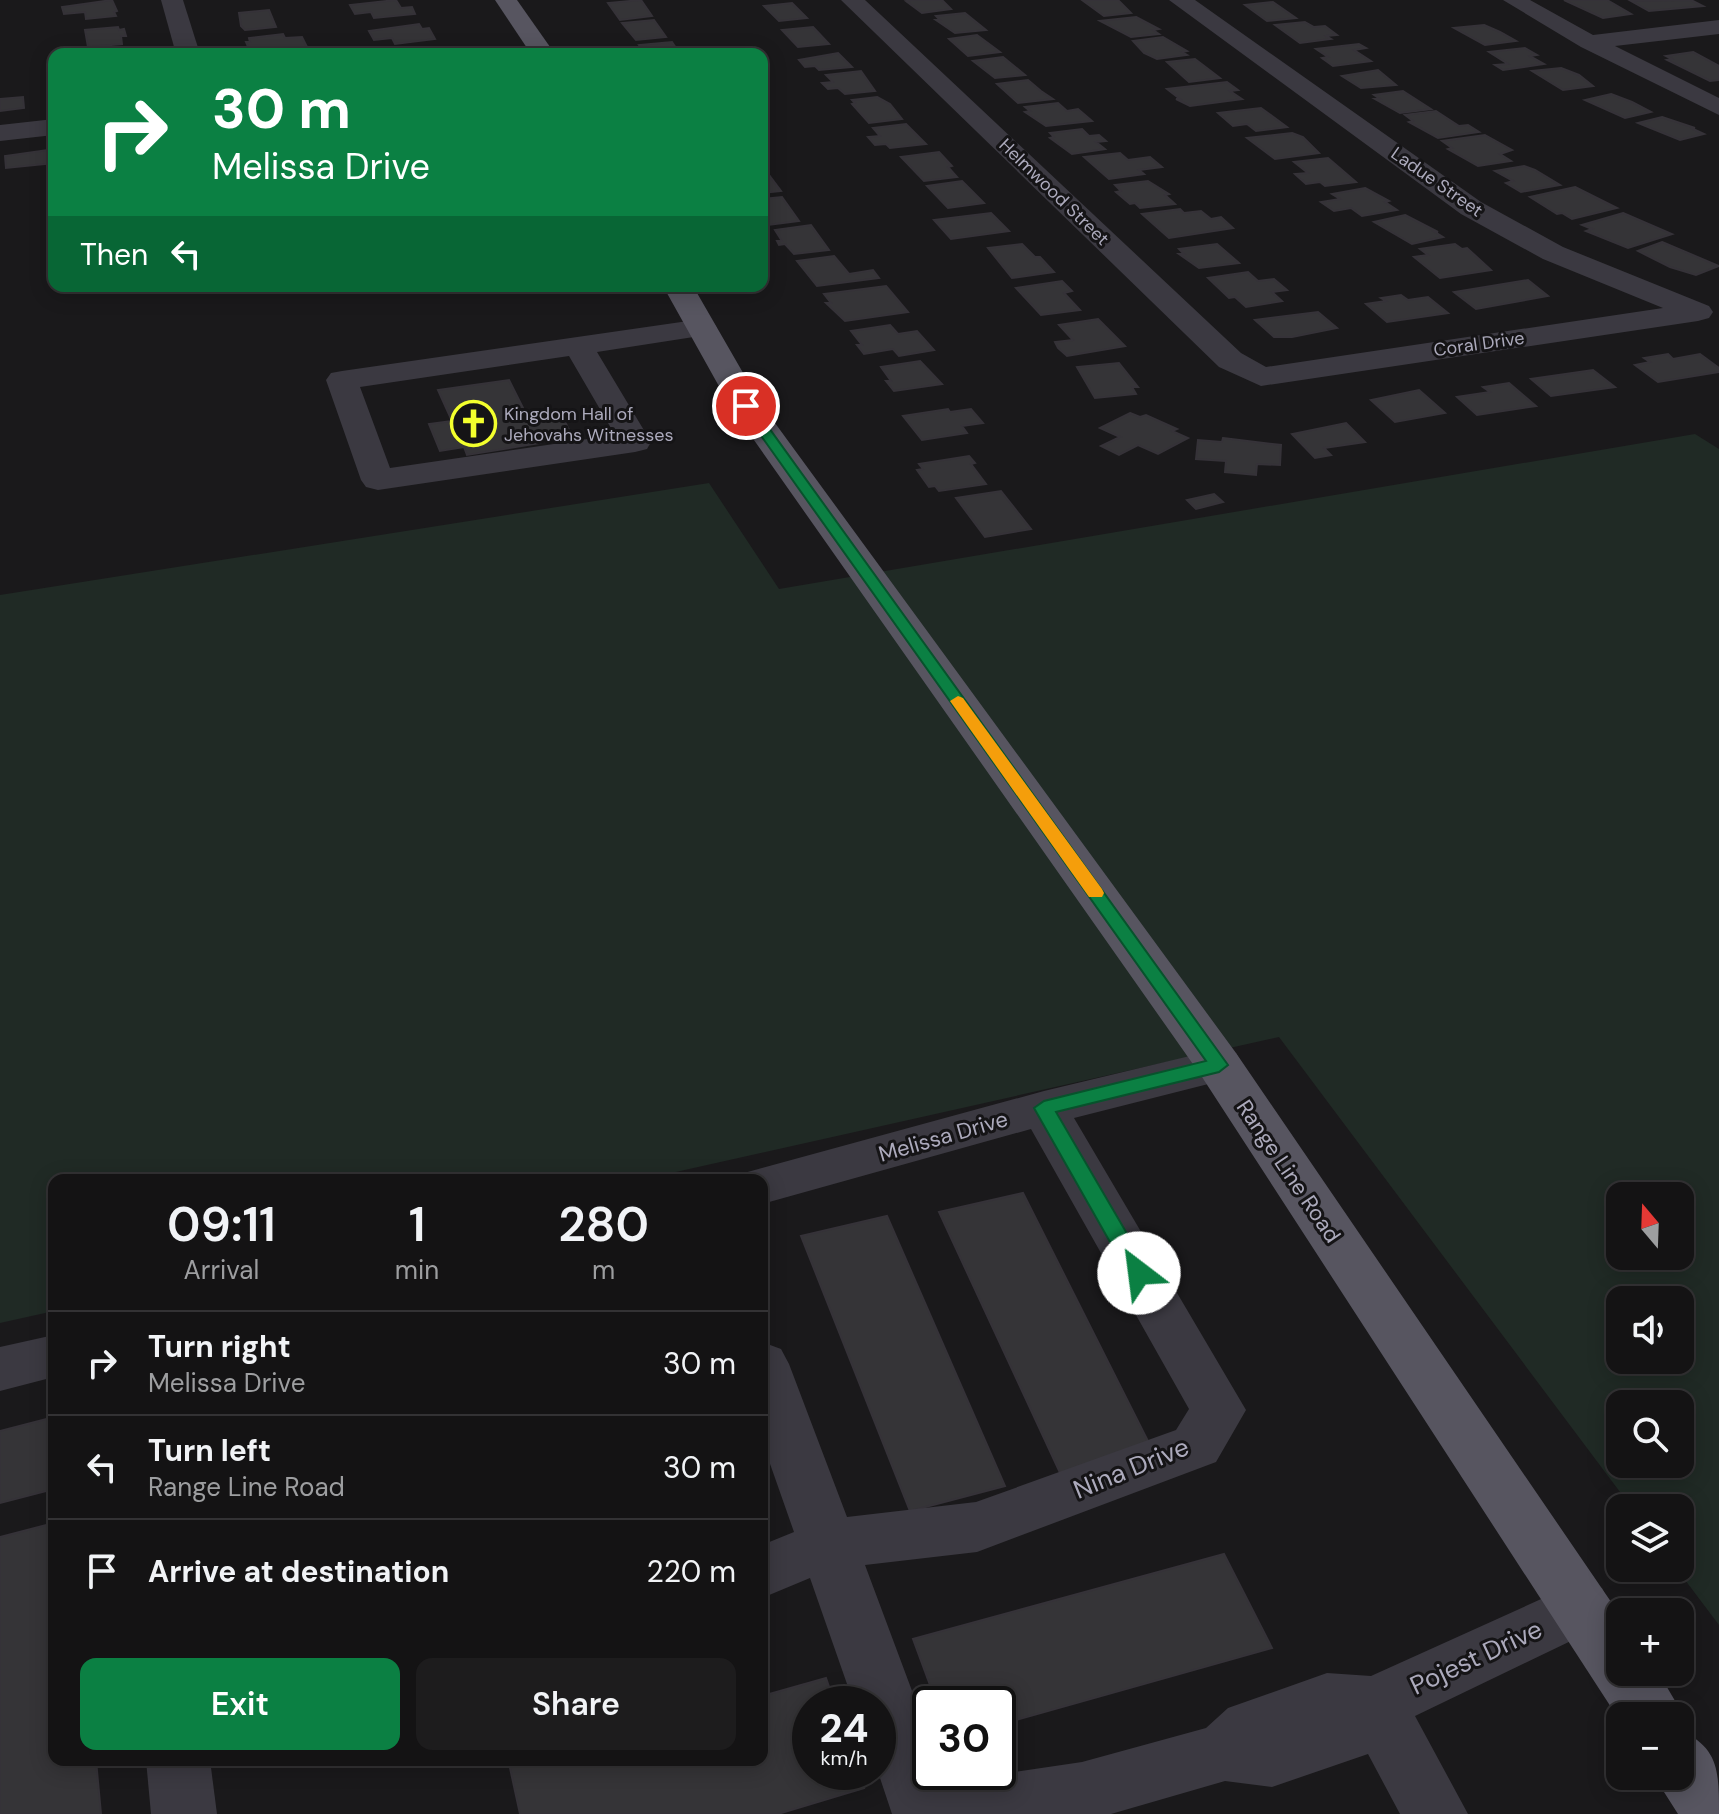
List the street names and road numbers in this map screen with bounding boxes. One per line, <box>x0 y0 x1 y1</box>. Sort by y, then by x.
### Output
street label: Helmwood Street <box>994 133 1114 251</box>
street label: Ladue Street <box>1386 142 1488 222</box>
street label: Coral Drive <box>1432 326 1526 362</box>
street label: Range Line Road <box>1230 1094 1347 1248</box>
street label: Melissa Drive <box>875 1104 1011 1169</box>
street label: Nina Drive <box>1068 1429 1194 1507</box>
street label: Pojest Drive <box>1404 1612 1548 1702</box>

